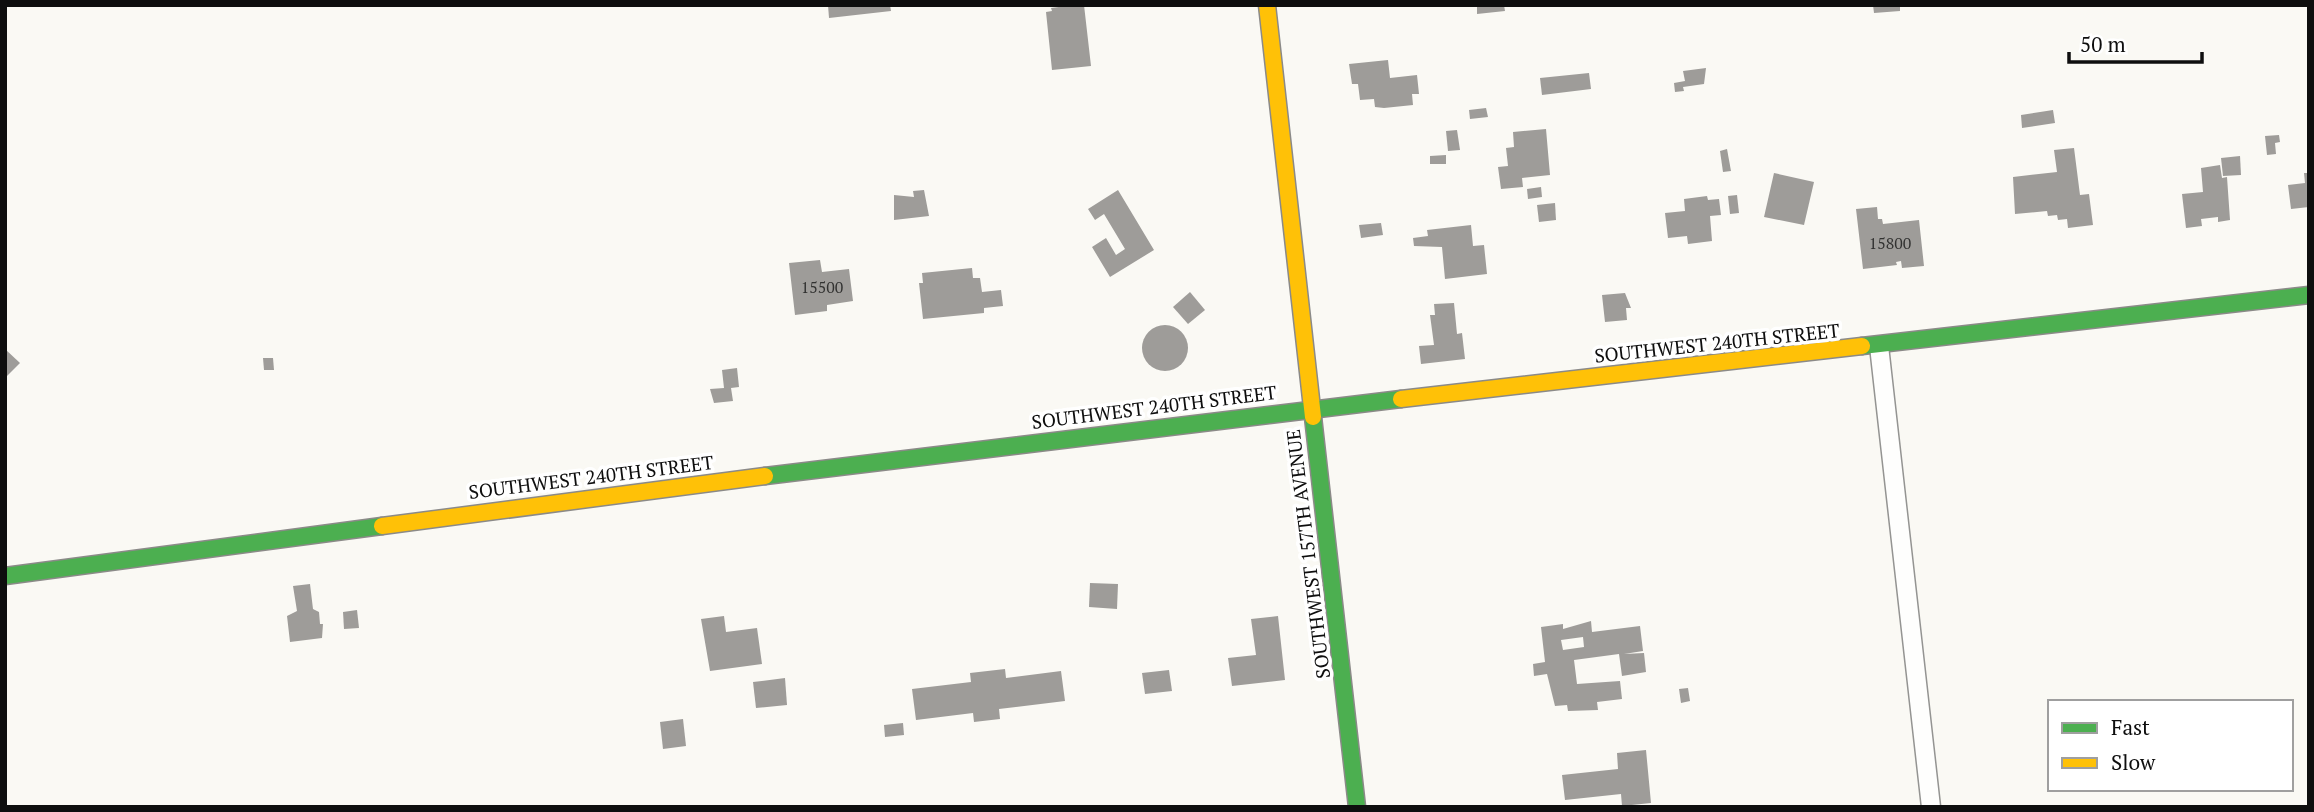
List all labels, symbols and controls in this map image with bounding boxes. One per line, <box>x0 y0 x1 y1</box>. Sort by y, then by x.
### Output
scale bar <box>2069 21 2202 65</box>
text: 50 m <box>2080 30 2126 58</box>
house number: 15800 <box>1869 232 1911 254</box>
house number: 15500 <box>801 276 843 298</box>
street label: SOUTHWEST 240TH STREET <box>1593 317 1841 368</box>
street label: SOUTHWEST 240TH STREET <box>1030 379 1278 434</box>
street label: SOUTHWEST 157TH AVENUE <box>1280 428 1335 680</box>
street label: SOUTHWEST 240TH STREET <box>467 449 715 504</box>
legend <box>2048 700 2293 791</box>
text: Fast <box>2111 713 2150 741</box>
text: Slow <box>2111 748 2156 776</box>

